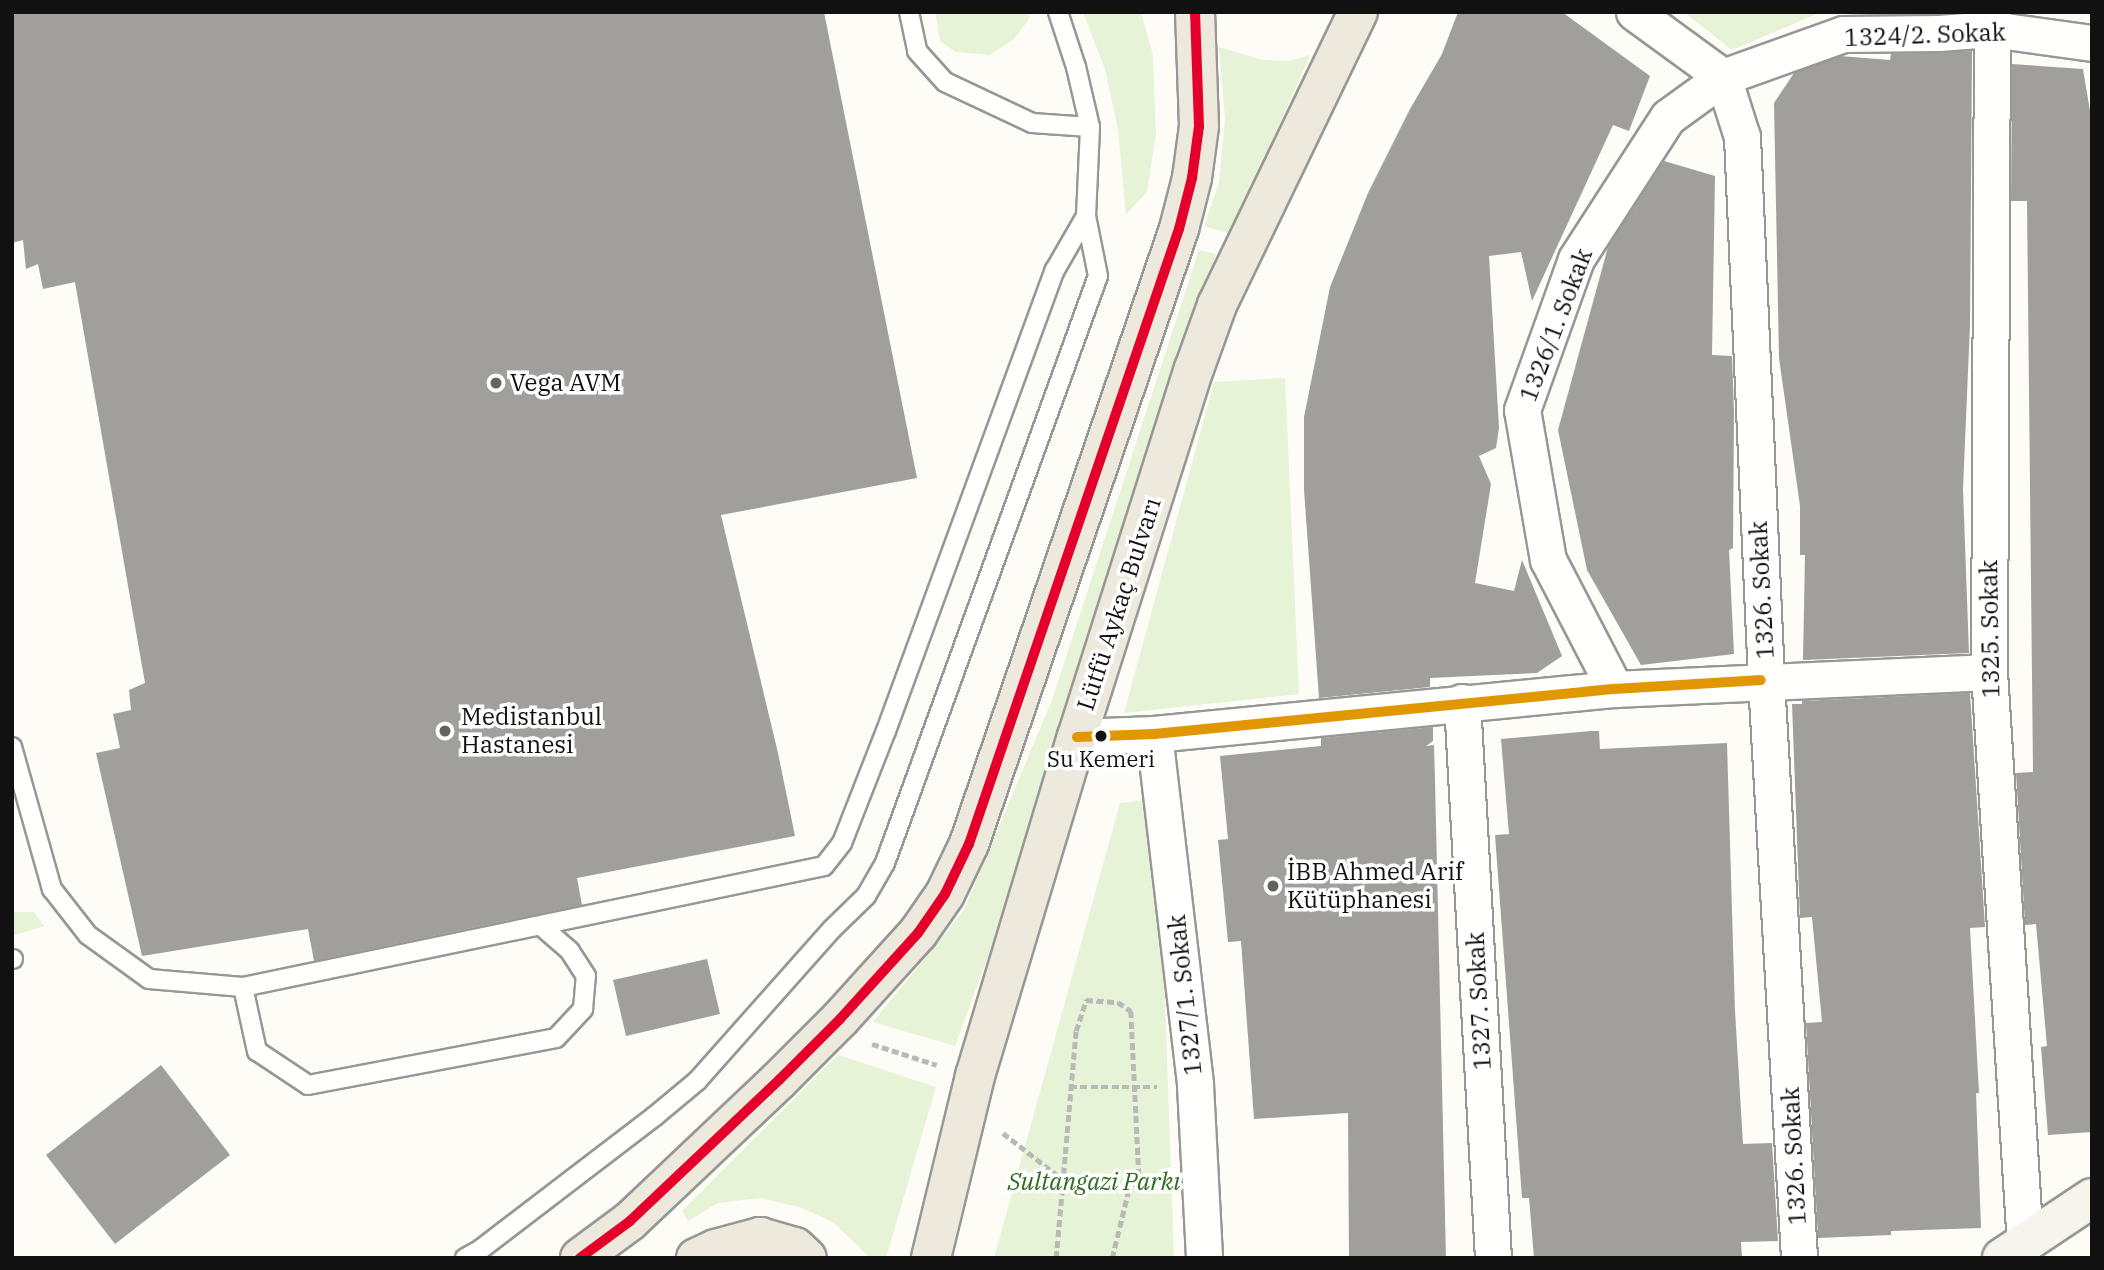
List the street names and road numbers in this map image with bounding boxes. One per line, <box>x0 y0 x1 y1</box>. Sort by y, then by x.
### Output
street label: 1324/2. Sokak <box>1844 18 2006 52</box>
street label: 1326/1. Sokak <box>1514 244 1598 406</box>
street label: Lütfü Aykaç Bulvarı <box>1071 494 1167 714</box>
street label: 1326. Sokak <box>1744 520 1780 660</box>
street label: 1325. Sokak <box>1974 560 2006 698</box>
street label: 1327/1. Sokak <box>1162 913 1208 1077</box>
street label: 1327. Sokak <box>1461 931 1497 1071</box>
street label: 1326. Sokak <box>1776 1086 1812 1226</box>

